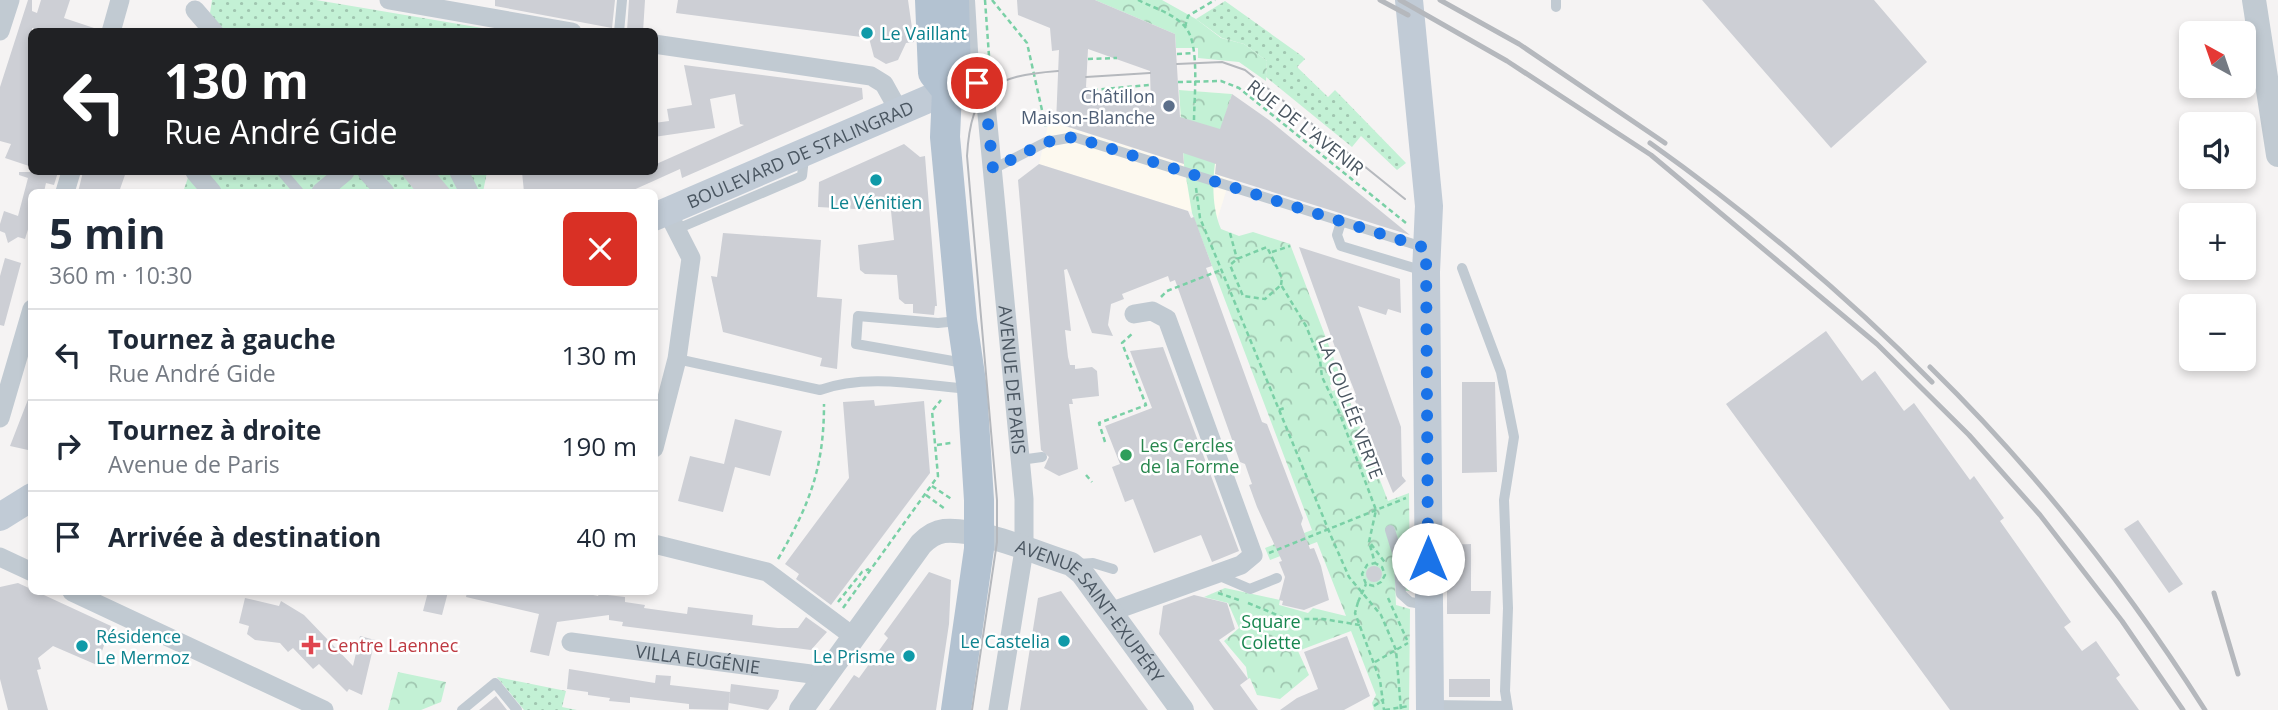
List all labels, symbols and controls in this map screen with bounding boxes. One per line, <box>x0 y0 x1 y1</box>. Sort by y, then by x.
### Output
place label: Le Vaillant <box>881 21 967 45</box>
north arrow <box>2179 21 2256 98</box>
map controls <box>2179 21 2256 371</box>
marker: Le Vaillant <box>859 25 875 41</box>
text: 130 m <box>164 47 309 113</box>
pin <box>947 53 1007 113</box>
icon: left <box>49 56 140 147</box>
icon: arrive <box>958 64 996 102</box>
street label: RUE DE L'AVENIR <box>1243 74 1369 180</box>
place label: Châtillon Maison-Blanche <box>1021 84 1155 129</box>
street label: BOULEVARD DE STALINGRAD <box>683 95 917 214</box>
marker: Châtillon Maison-Blanche <box>1161 98 1177 114</box>
text: Rue André Gide <box>164 110 397 153</box>
button: sound <box>2179 112 2256 189</box>
marker: Le Vénitien <box>868 172 884 188</box>
place label: Le Vénitien <box>830 190 922 214</box>
button: + <box>2179 203 2256 280</box>
text: 5 min <box>49 204 166 261</box>
button: close <box>563 212 637 286</box>
text: 360 m · 10:30 <box>49 259 192 291</box>
button: − <box>2179 294 2256 371</box>
street label: AVENUE DE PARIS <box>993 304 1032 456</box>
text: Tournez à gauche <box>108 321 336 357</box>
street label: LA COULÉE VERTE <box>1313 334 1389 482</box>
icon: left <box>49 336 87 374</box>
text: 130 m <box>562 337 637 373</box>
text: Rue André Gide <box>108 357 276 389</box>
text: Tournez à droite <box>108 412 321 448</box>
icon: right <box>49 427 87 465</box>
text: 190 m <box>562 428 637 464</box>
place label: Les Cercles de la Forme <box>1140 433 1239 478</box>
marker: Les Cercles de la Forme <box>1118 447 1134 463</box>
text: Avenue de Paris <box>108 448 280 480</box>
icon: arrive <box>49 518 87 556</box>
text: Arrivée à destination <box>108 519 381 555</box>
text: 40 m <box>576 519 637 555</box>
position arrow <box>1391 522 1465 596</box>
street label: AVENUE SAINT-EXUPÉRY <box>1013 534 1170 688</box>
park label: Square Colette <box>1241 609 1301 654</box>
place label: Résidence Le Mermoz <box>96 624 190 669</box>
place label: Le Castelia <box>960 629 1050 653</box>
place label: Centre Laennec <box>327 633 459 657</box>
marker: Le Castelia <box>1056 633 1072 649</box>
marker: Centre Laennec <box>301 635 321 655</box>
marker: Résidence Le Mermoz <box>74 638 90 654</box>
street label: VILLA EUGÉNIE <box>634 639 762 679</box>
place label: Le Prisme <box>813 644 895 668</box>
marker: Le Prisme <box>901 648 917 664</box>

